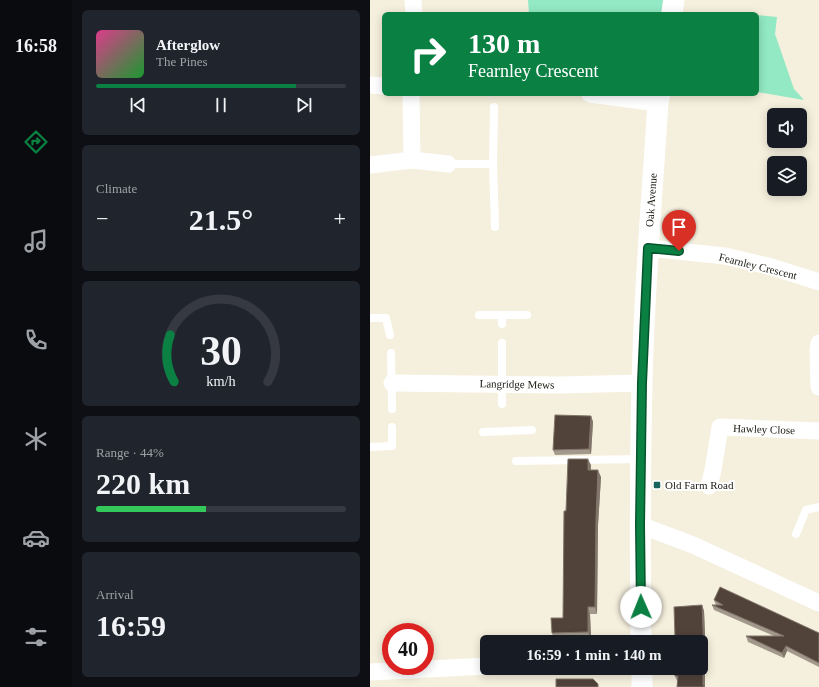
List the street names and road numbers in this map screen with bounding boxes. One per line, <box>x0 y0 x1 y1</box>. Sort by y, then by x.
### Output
street label: Oak Avenue <box>643 173 659 227</box>
street label: Fearnley Crescent <box>718 251 798 281</box>
street label: Langridge Mews <box>479 377 555 391</box>
street label: Hawley Close <box>733 422 795 436</box>

